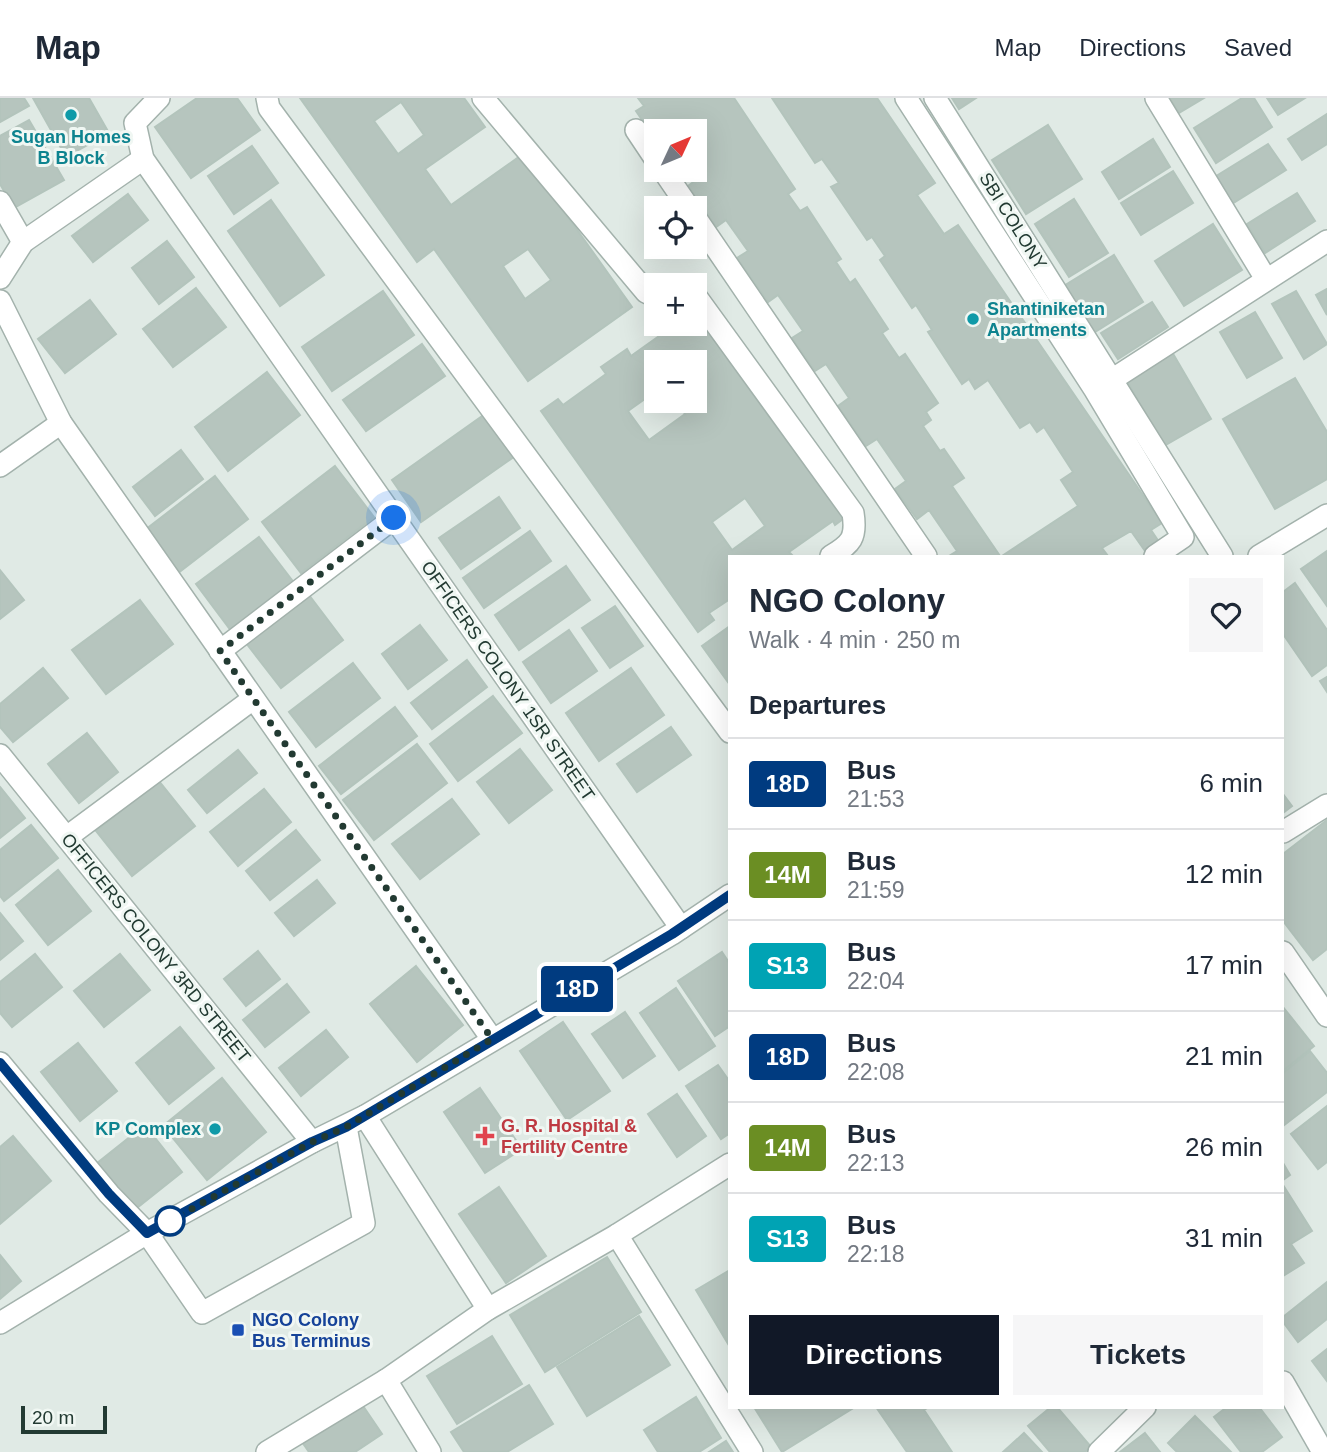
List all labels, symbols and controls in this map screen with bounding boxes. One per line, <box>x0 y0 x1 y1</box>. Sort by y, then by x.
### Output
text: Map <box>35 29 101 66</box>
text: Map <box>995 34 1041 61</box>
text: Directions <box>1079 34 1186 61</box>
text: Saved <box>1224 34 1292 61</box>
marker: Sugan Homes B Block <box>63 107 79 123</box>
north arrow <box>644 119 707 182</box>
map controls <box>644 119 707 413</box>
place label: Sugan Homes B Block <box>11 127 131 168</box>
street label: SBI COLONY <box>975 169 1051 273</box>
button: locate <box>644 196 707 259</box>
button: + <box>644 273 707 336</box>
place label: Shantiniketan Apartments <box>987 299 1105 340</box>
marker: Shantiniketan Apartments <box>965 311 981 327</box>
button: − <box>644 350 707 413</box>
your location <box>376 500 411 535</box>
street label: OFFICERS COLONY 1SR STREET <box>417 557 599 805</box>
button: heart <box>1189 578 1263 652</box>
text: NGO Colony <box>749 582 945 619</box>
text: Walk · 4 min · 250 m <box>749 627 960 653</box>
text: Departures <box>749 690 886 720</box>
text: Bus <box>847 755 896 785</box>
text: 6 min <box>1199 768 1263 798</box>
text: 18D <box>765 770 810 797</box>
text: 21:53 <box>847 786 905 812</box>
street label: OFFICERS COLONY 3RD STREET <box>57 830 255 1066</box>
text: Bus <box>847 846 896 876</box>
text: 12 min <box>1185 859 1263 889</box>
text: 14M <box>764 861 811 888</box>
text: 21:59 <box>847 877 905 903</box>
text: Bus <box>847 937 896 967</box>
text: 17 min <box>1185 950 1263 980</box>
text: S13 <box>766 952 809 979</box>
line badge: 18D <box>537 966 617 1012</box>
text: 22:04 <box>847 968 905 994</box>
text: 18D <box>555 975 599 1002</box>
text: Bus <box>847 1028 896 1058</box>
text: 21 min <box>1185 1041 1263 1071</box>
text: 18D <box>765 1043 810 1070</box>
text: 22:08 <box>847 1059 905 1085</box>
place label: G. R. Hospital & Fertility Centre <box>501 1116 637 1157</box>
place label: KP Complex <box>95 1119 201 1139</box>
text: Bus <box>847 1119 896 1149</box>
marker: KP Complex <box>207 1121 223 1137</box>
marker: G. R. Hospital & Fertility Centre <box>475 1126 495 1146</box>
text: 26 min <box>1185 1132 1263 1162</box>
text: 14M <box>764 1134 811 1161</box>
text: 22:13 <box>847 1150 905 1176</box>
unlabelled marker <box>155 1206 185 1236</box>
text: Bus <box>847 1210 896 1240</box>
text: 31 min <box>1185 1223 1263 1253</box>
text: S13 <box>766 1225 809 1252</box>
text: 22:18 <box>847 1241 905 1267</box>
place label: NGO Colony Bus Terminus <box>252 1310 371 1351</box>
button: Directions <box>749 1315 999 1395</box>
button: Tickets <box>1013 1315 1263 1395</box>
marker: NGO Colony Bus Terminus <box>230 1322 246 1338</box>
scale bar <box>21 1403 107 1435</box>
text: 20 m <box>32 1407 74 1428</box>

